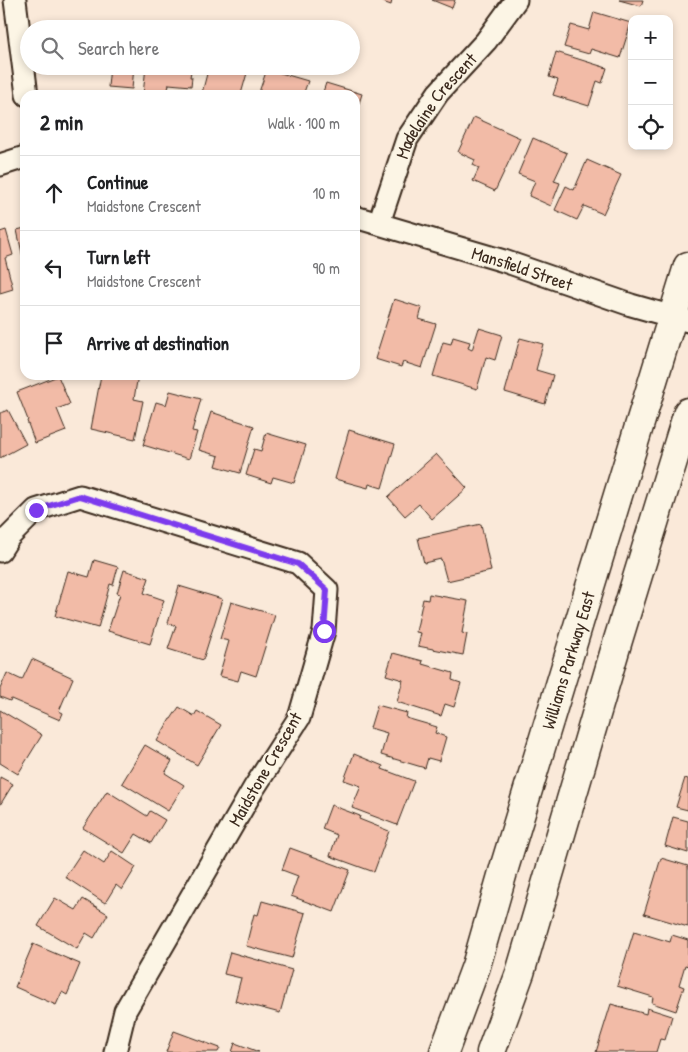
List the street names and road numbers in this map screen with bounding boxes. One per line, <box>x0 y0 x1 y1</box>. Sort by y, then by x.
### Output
street label: Madelaine Crescent <box>389 46 483 162</box>
street label: Mansfield Street <box>469 240 577 297</box>
street label: Williams Parkway East <box>535 587 601 732</box>
street label: Maidstone Crescent <box>222 707 308 831</box>

